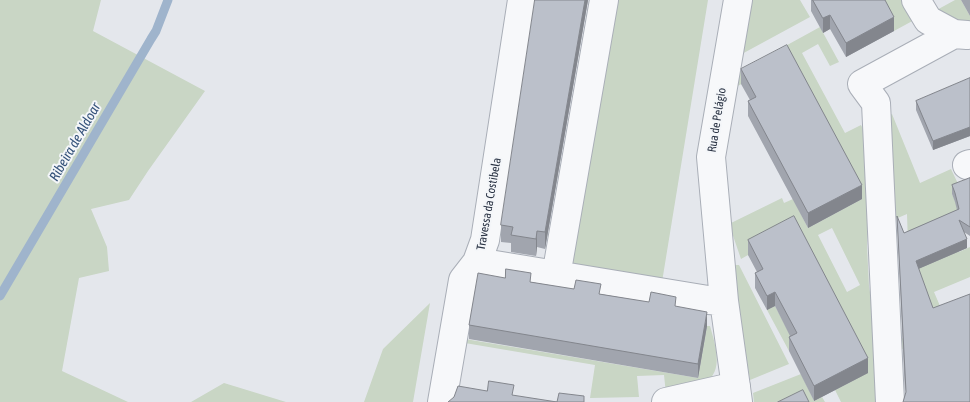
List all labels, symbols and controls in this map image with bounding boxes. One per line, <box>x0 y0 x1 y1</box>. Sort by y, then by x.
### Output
street label: Rua de Pelágio <box>705 87 729 153</box>
water label: Ribeira de Aldoar <box>46 100 104 184</box>
street label: Travessa da Costibela <box>474 157 504 251</box>

